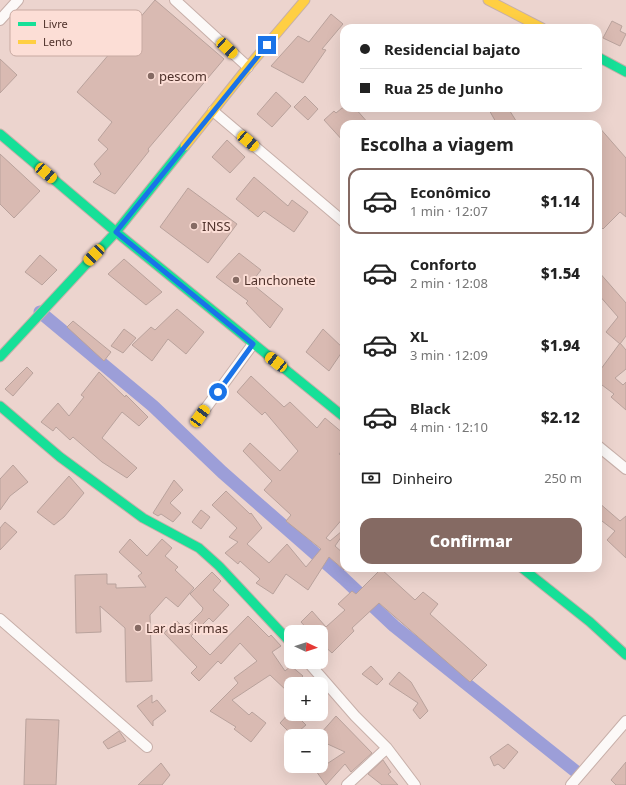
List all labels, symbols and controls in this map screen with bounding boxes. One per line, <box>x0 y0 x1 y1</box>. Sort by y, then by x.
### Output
legend <box>10 10 142 56</box>
text: Livre <box>43 16 68 31</box>
text: Lento <box>43 34 73 49</box>
car <box>214 35 240 61</box>
route end <box>258 36 276 54</box>
text: Residencial bajato <box>384 39 520 59</box>
place label: pescom <box>159 67 207 85</box>
marker: pescom <box>146 71 156 81</box>
text: Rua 25 de Junho <box>384 78 503 98</box>
car <box>235 129 261 153</box>
text: Escolha a viagem <box>360 132 514 156</box>
car <box>33 161 59 185</box>
text: Econômico <box>410 182 491 202</box>
icon: car <box>362 183 398 219</box>
text: $1.14 <box>541 191 580 211</box>
text: 1 min · 12:07 <box>410 202 488 220</box>
place label: INSS <box>202 217 231 235</box>
marker: INSS <box>189 221 199 231</box>
car <box>81 242 107 268</box>
text: Conforto <box>410 254 477 274</box>
icon: car <box>362 255 398 291</box>
text: $1.54 <box>541 263 580 283</box>
place label: Lanchonete <box>244 271 316 289</box>
text: 2 min · 12:08 <box>410 274 488 292</box>
marker: Lanchonete <box>231 275 241 285</box>
text: XL <box>410 326 428 346</box>
icon: car <box>362 327 398 363</box>
text: $1.94 <box>541 335 580 355</box>
text: 3 min · 12:09 <box>410 346 488 364</box>
car <box>263 350 289 374</box>
route start <box>209 383 227 401</box>
text: Black <box>410 398 450 418</box>
icon: car <box>362 399 398 435</box>
car <box>188 403 212 429</box>
text: $2.12 <box>541 407 580 427</box>
text: 4 min · 12:10 <box>410 418 488 436</box>
icon: cash <box>360 467 382 489</box>
text: Dinheiro <box>392 468 453 488</box>
text: 250 m <box>544 469 582 487</box>
button: Confirmar <box>360 518 582 564</box>
place label: Lar das irmas <box>146 619 228 637</box>
marker: Lar das irmas <box>133 623 143 633</box>
north arrow <box>284 625 328 669</box>
map controls <box>284 625 328 773</box>
button: + <box>284 677 328 721</box>
button: − <box>284 729 328 773</box>

